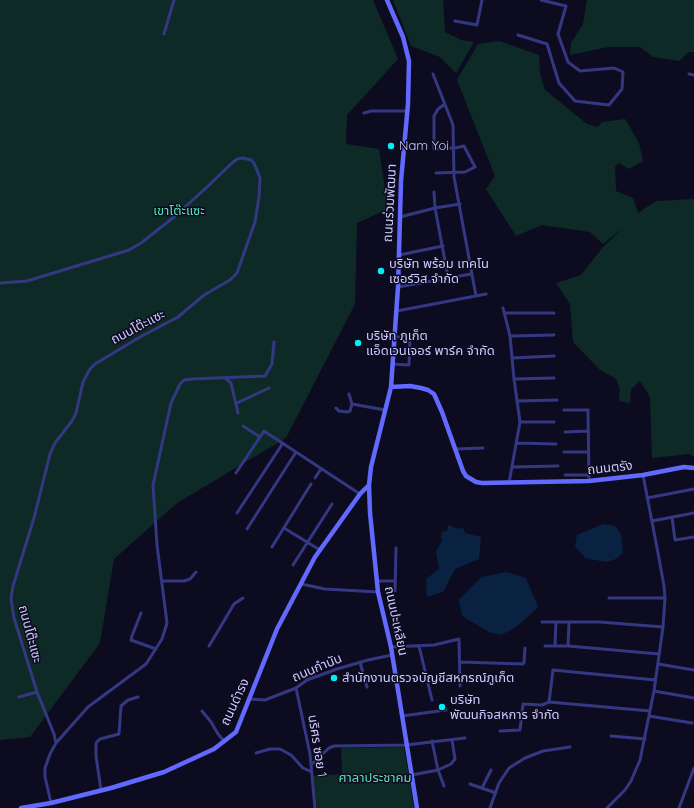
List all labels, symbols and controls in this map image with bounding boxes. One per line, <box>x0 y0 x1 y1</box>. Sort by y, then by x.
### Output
place label: Nam Yoi <box>399 138 449 154</box>
marker: Nam Yoi <box>386 141 396 151</box>
street label: ถนนร่วมพัฒนา <box>380 163 400 243</box>
park label: เขาโต๊ะแซะ <box>153 203 205 219</box>
place label: บริษัท พร้อม เทคโน เซอร์วิส จำกัด <box>389 256 489 287</box>
marker: บริษัท พร้อม เทคโน เซอร์วิส จำกัด <box>376 266 386 276</box>
street label: ถนนโต๊ะแซะ <box>108 306 168 348</box>
place label: บริษัท ภูเก็ต แอ็ดเวนเจอร์ พาร์ค จำกัด <box>366 328 495 359</box>
marker: บริษัท ภูเก็ต แอ็ดเวนเจอร์ พาร์ค จำกัด <box>353 338 363 348</box>
street label: ถนนตรัง <box>587 458 633 478</box>
street label: ถนนปะเหลียน <box>381 585 411 657</box>
street label: ถนนโต๊ะแซะ <box>15 603 45 665</box>
street label: ถนนกำนัน <box>290 651 344 685</box>
place label: สำนักงานตรวจบัญชีสหกรณ์ภูเก็ต <box>342 670 514 686</box>
marker: สำนักงานตรวจบัญชีสหกรณ์ภูเก็ต <box>329 673 339 683</box>
street label: ถนนดำรง <box>217 676 253 728</box>
place label: บริษัท พัฒนกิจสหการ จำกัด <box>450 692 559 723</box>
marker: บริษัท พัฒนกิจสหการ จำกัด <box>437 702 447 712</box>
street label: นริศร ซอย 1 <box>304 714 330 778</box>
park label: ศาลาประชาคม <box>338 770 412 786</box>

